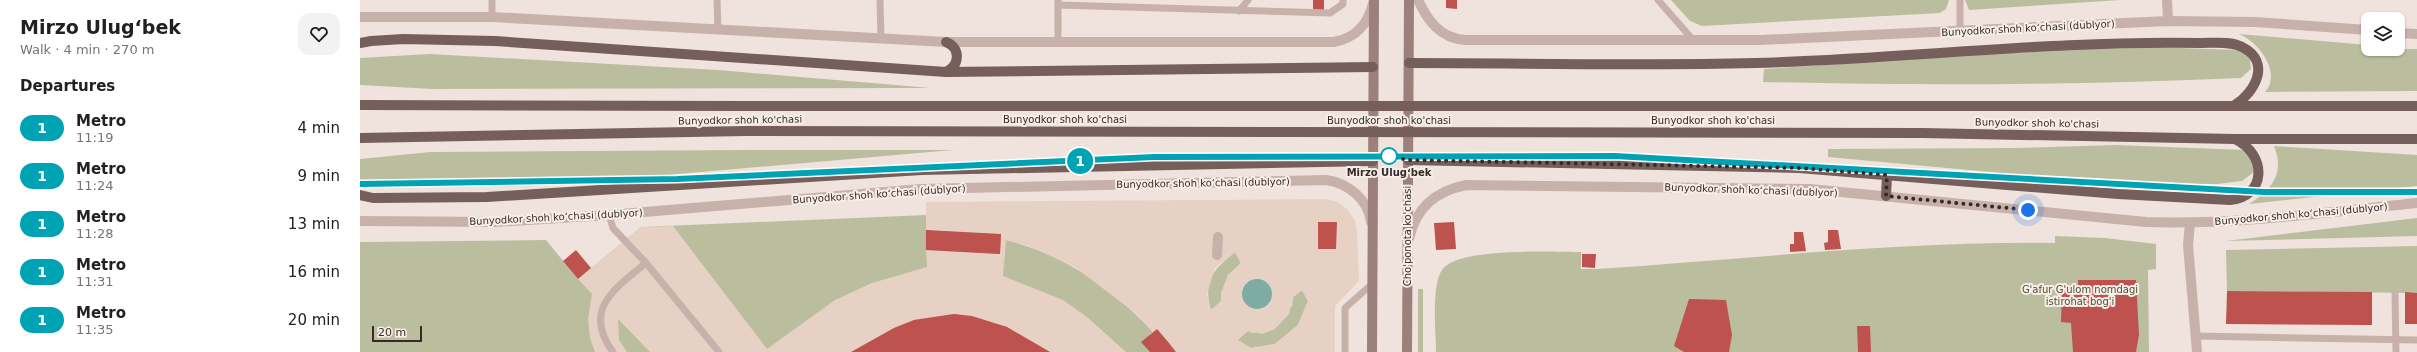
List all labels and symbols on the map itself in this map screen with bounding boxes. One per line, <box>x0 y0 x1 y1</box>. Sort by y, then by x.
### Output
street label: Bunyodkor shoh koʻchasi (dublyor) <box>1941 18 2115 38</box>
street label: Bunyodkor shoh ko'chasi <box>678 113 802 127</box>
street label: Bunyodkor shoh ko'chasi <box>1003 114 1127 125</box>
street label: Bunyodkor shoh ko'chasi <box>1327 115 1451 126</box>
street label: Bunyodkor shoh ko'chasi <box>1651 115 1775 126</box>
street label: Bunyodkor shoh ko'chasi <box>1975 116 2099 130</box>
marker: Mirzo Ulugʻbek <box>1380 147 1398 165</box>
line badge: 1 <box>1067 148 1093 174</box>
place label: Mirzo Ulugʻbek <box>1347 167 1432 178</box>
street label: Bunyodkor shoh koʻchasi (dublyor) <box>1116 176 1290 190</box>
street label: Bunyodkor shoh koʻchasi (dublyor) <box>1664 181 1838 199</box>
street label: Bunyodkor shoh koʻchasi (dublyor) <box>792 182 966 206</box>
street label: Cho'ponota ko'chasi <box>1402 186 1413 286</box>
your location <box>2018 200 2038 220</box>
street label: Bunyodkor shoh koʻchasi (dublyor) <box>2214 201 2388 227</box>
street label: Bunyodkor shoh koʻchasi (dublyor) <box>469 207 643 227</box>
park label: G'afur G'ulom nomdagi istirohat bog'i <box>2022 284 2138 307</box>
scale bar <box>372 324 422 343</box>

